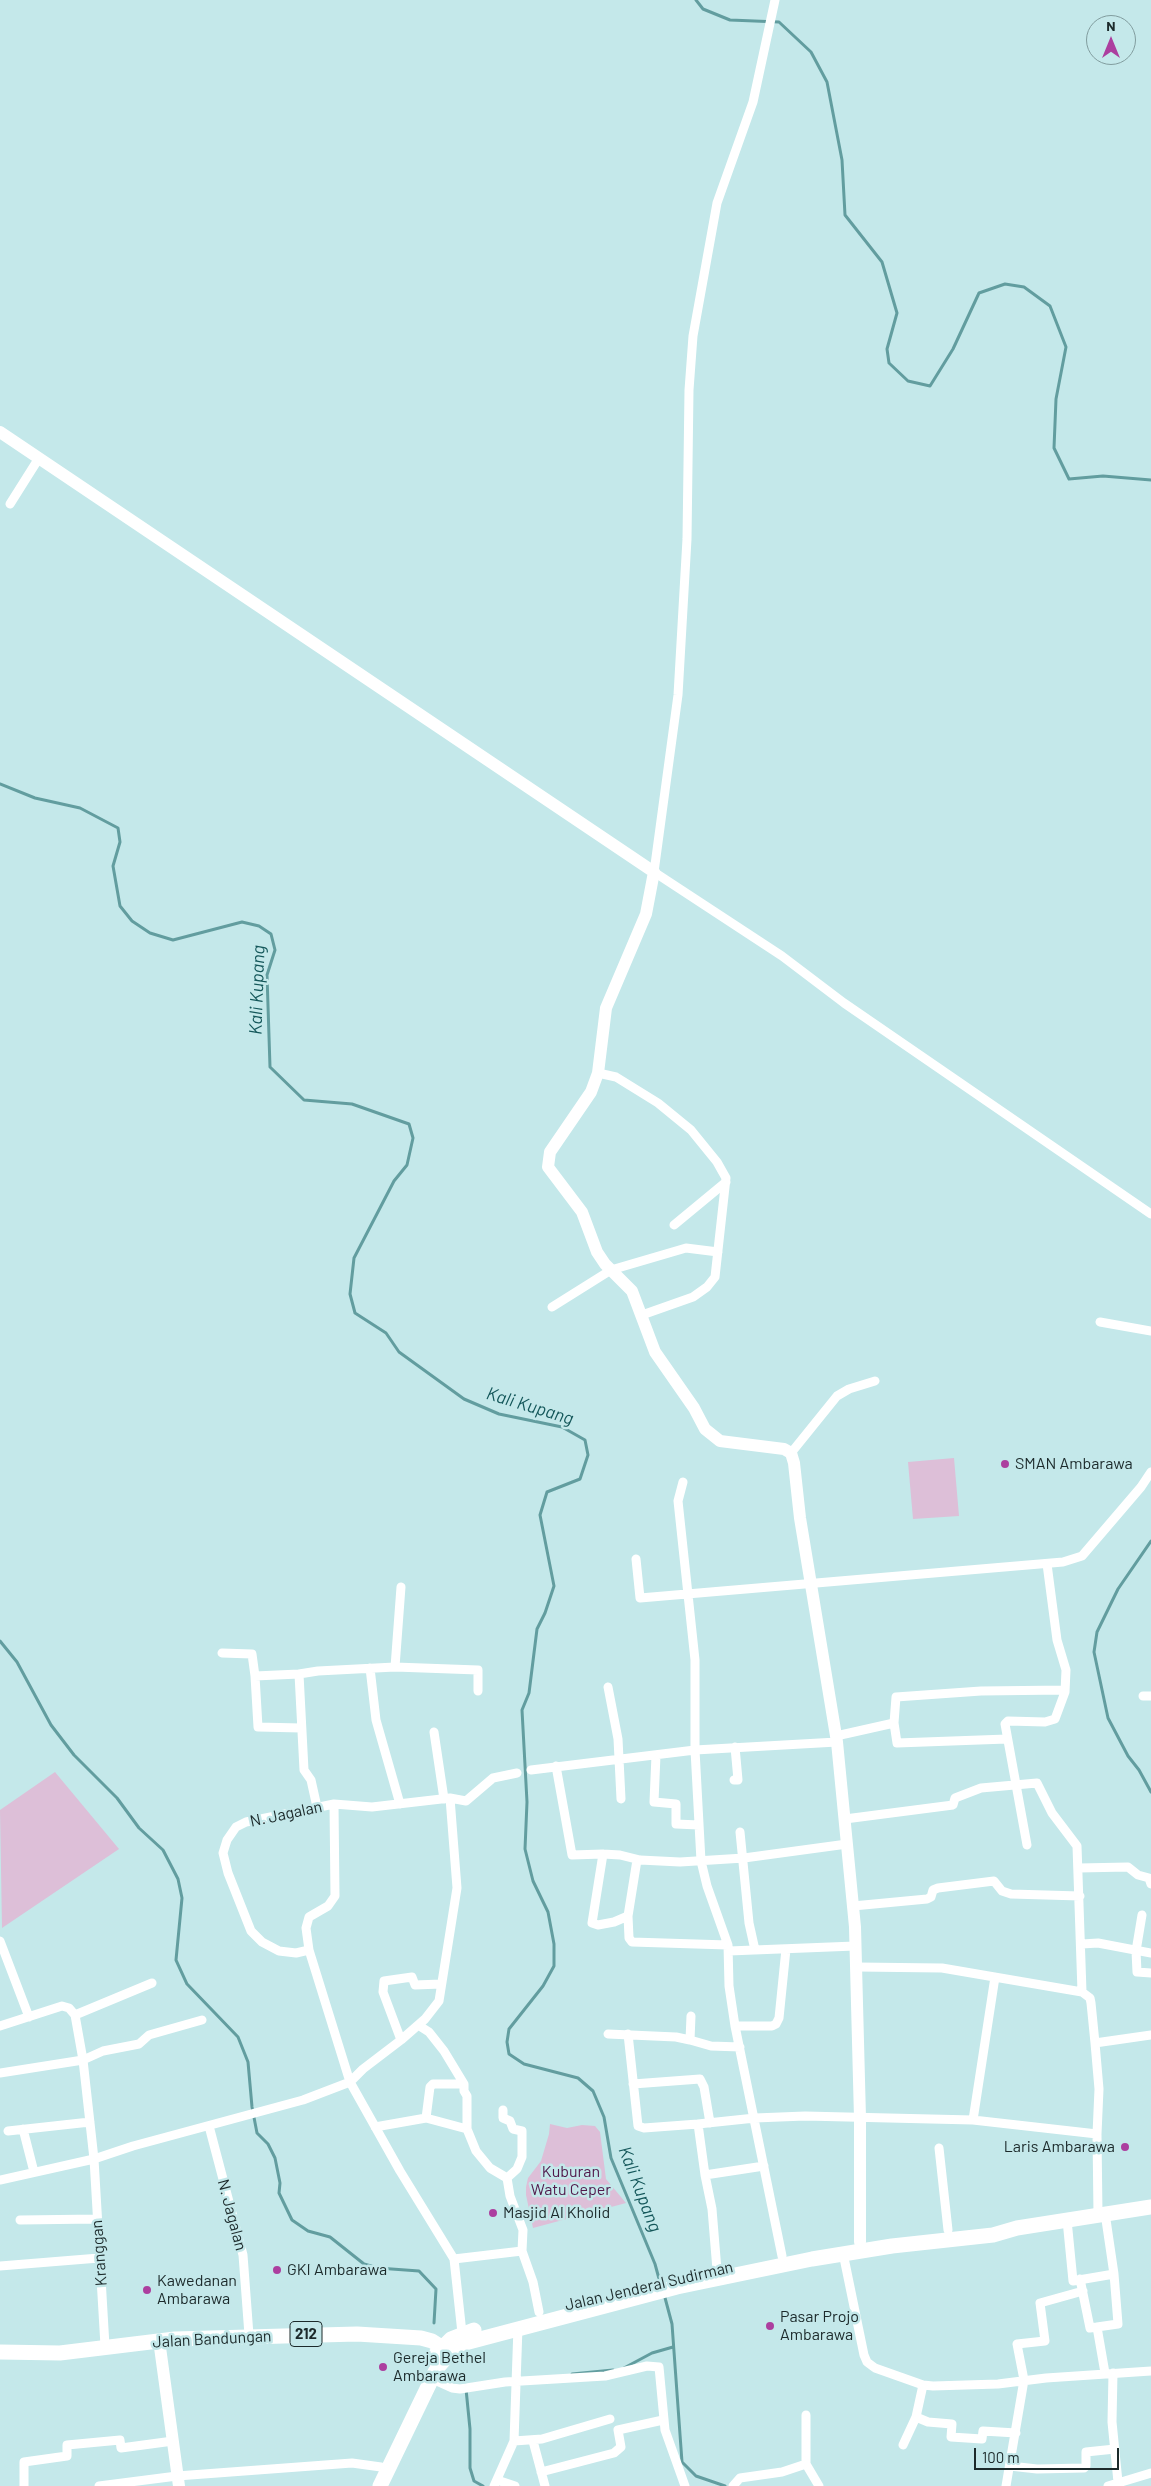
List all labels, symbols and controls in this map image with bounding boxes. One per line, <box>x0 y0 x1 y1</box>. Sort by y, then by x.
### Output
north arrow <box>1086 15 1136 65</box>
text: N <box>1106 17 1116 34</box>
water label: Kali Kupang <box>245 945 269 1035</box>
water label: Kali Kupang <box>484 1383 576 1429</box>
place label: SMAN Ambarawa <box>1015 1454 1133 1474</box>
marker: SMAN Ambarawa <box>999 1458 1011 1470</box>
street label: N. Jagalan <box>248 1797 324 1831</box>
place label: Laris Ambarawa <box>1004 2137 1115 2157</box>
marker: Laris Ambarawa <box>1119 2141 1131 2153</box>
water label: Kali Kupang <box>614 2143 666 2235</box>
park label: Kuburan Watu Ceper <box>531 2162 611 2200</box>
street label: N. Jagalan <box>213 2177 251 2253</box>
place label: Masjid Al Kholid <box>503 2203 610 2223</box>
marker: Masjid Al Kholid <box>487 2207 499 2219</box>
street label: Kranggan <box>87 2219 111 2287</box>
street label: Jalan Jenderal Sudirman <box>563 2257 735 2315</box>
place label: GKI Ambarawa <box>287 2260 387 2280</box>
marker: GKI Ambarawa <box>271 2264 283 2276</box>
place label: Kawedanan Ambarawa <box>157 2271 237 2309</box>
marker: Kawedanan Ambarawa <box>141 2284 153 2296</box>
place label: Pasar Projo Ambarawa <box>780 2307 859 2345</box>
marker: Pasar Projo Ambarawa <box>764 2320 776 2332</box>
road number: 212 <box>290 2322 322 2346</box>
street label: Jalan Bandungan <box>152 2326 272 2352</box>
place label: Gereja Bethel Ambarawa <box>393 2348 486 2386</box>
marker: Gereja Bethel Ambarawa <box>377 2361 389 2373</box>
scale bar <box>976 2438 1121 2470</box>
text: 100 m <box>982 2448 1020 2466</box>

